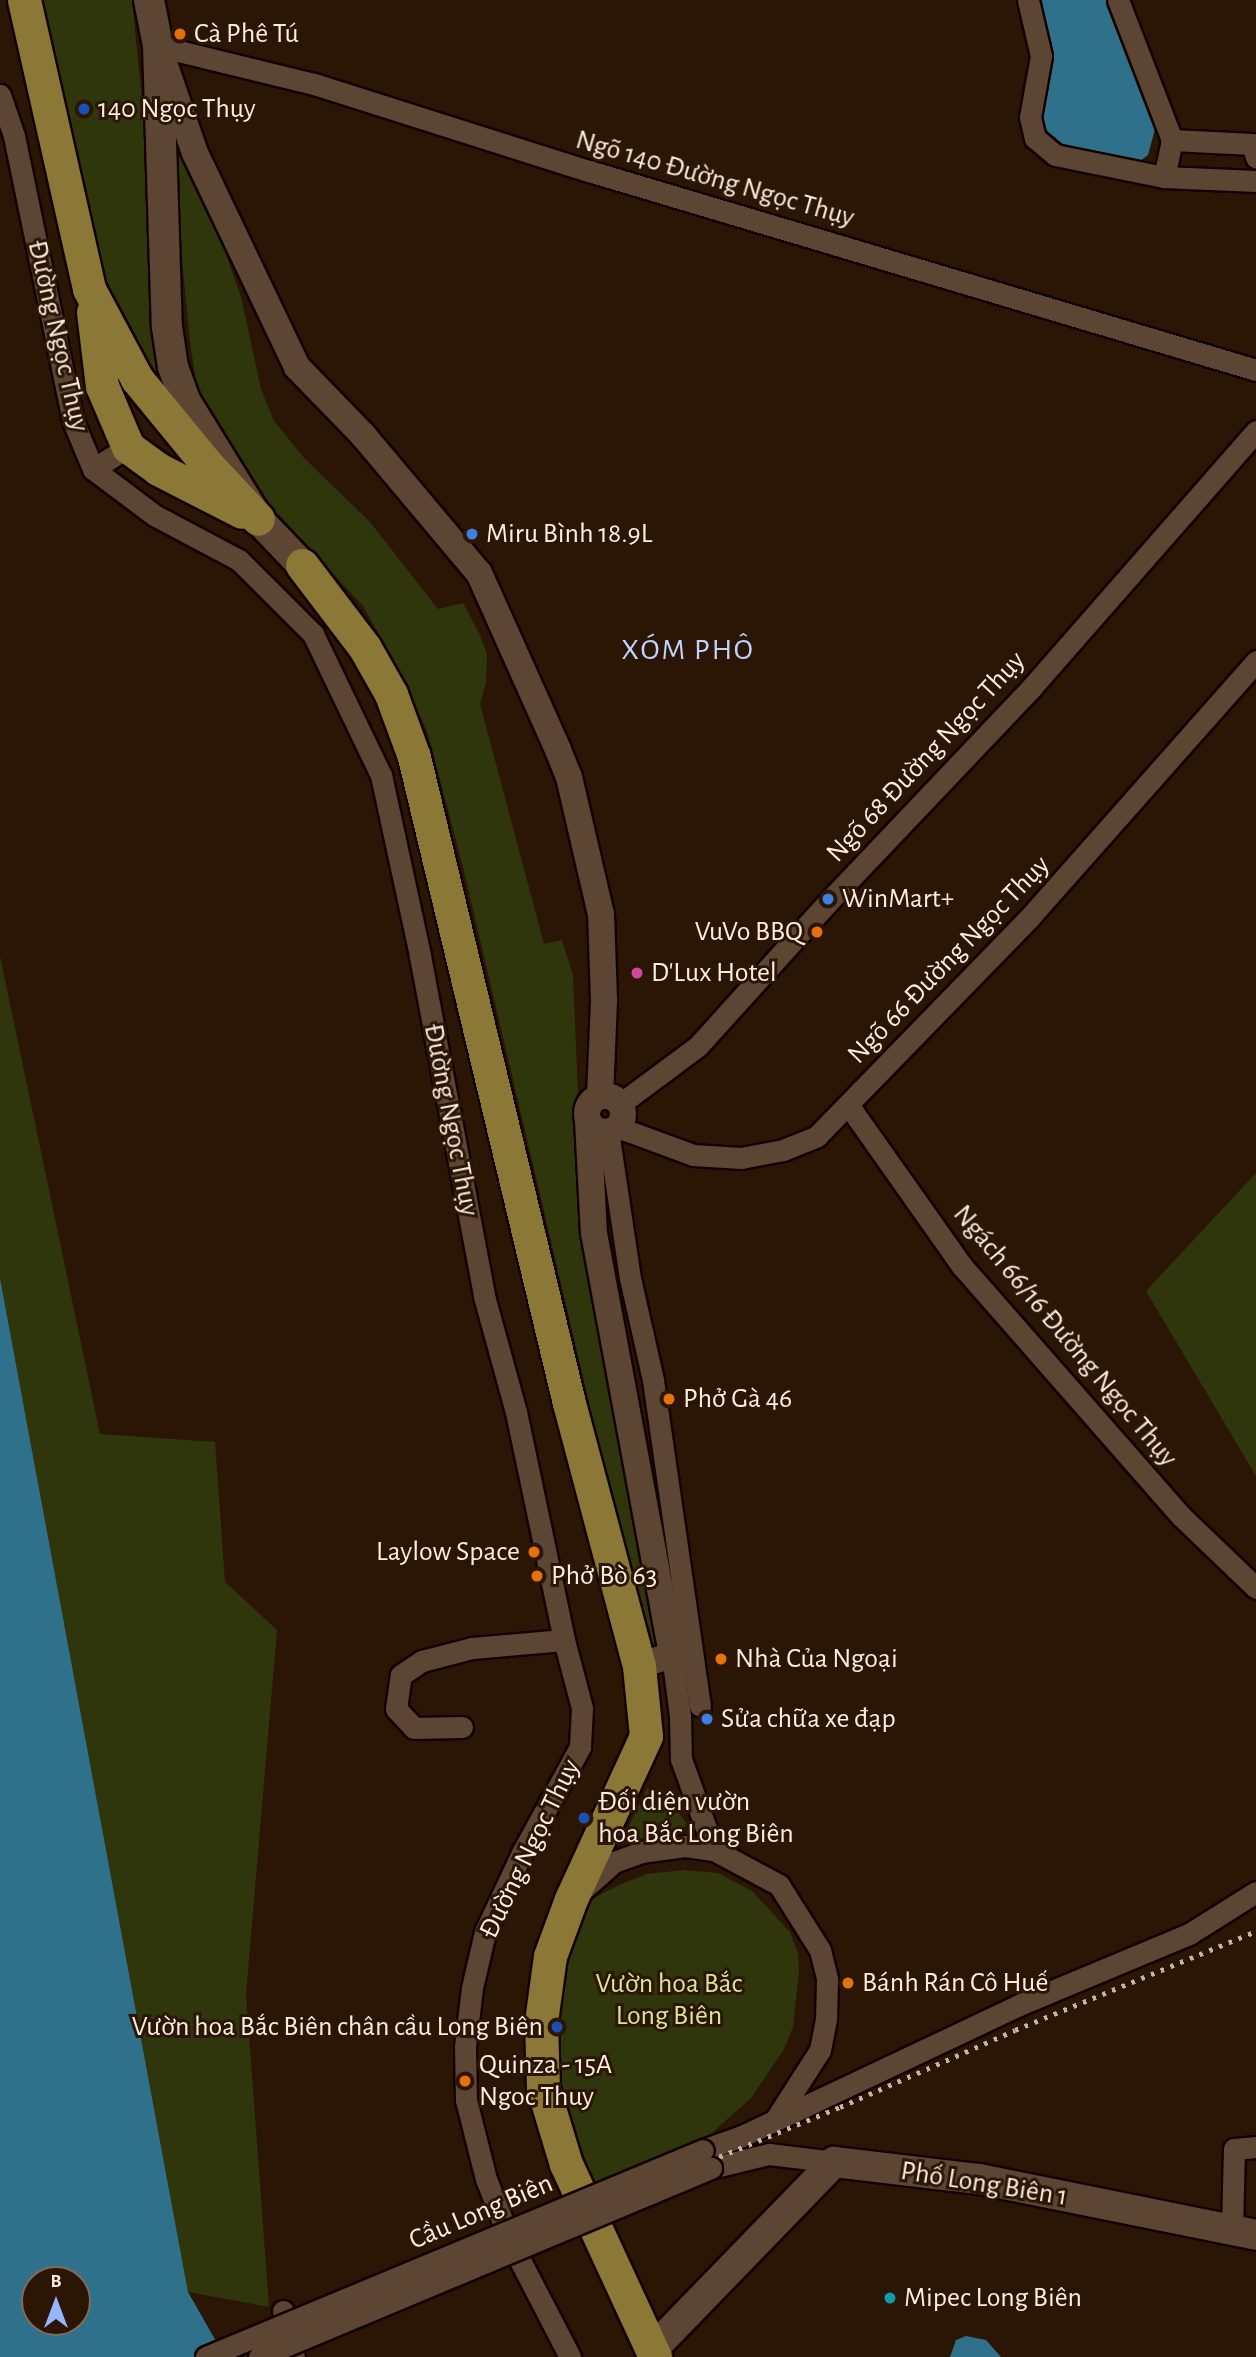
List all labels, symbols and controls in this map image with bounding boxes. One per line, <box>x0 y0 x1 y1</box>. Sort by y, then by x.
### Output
place label: Cà Phê Tú <box>194 17 299 51</box>
marker: Cà Phê Tú <box>172 26 188 42</box>
place label: 140 Ngọc Thụy <box>98 92 256 126</box>
marker: 140 Ngọc Thụy <box>76 101 92 117</box>
street label: Ngõ 140 Đường Ngọc Thụy <box>572 123 858 235</box>
street label: Đường Ngọc Thụy <box>20 237 96 435</box>
place label: Miru Bình 18.9L <box>486 517 652 551</box>
marker: Miru Bình 18.9L <box>464 526 480 542</box>
district label: XÓM PHÔ <box>622 632 754 668</box>
street label: Ngõ 68 Đường Ngọc Thụy <box>819 644 1033 870</box>
street label: Ngõ 66 Đường Ngọc Thụy <box>841 849 1057 1071</box>
place label: WinMart+ <box>842 882 954 916</box>
marker: WinMart+ <box>820 891 836 907</box>
place label: VuVo BBQ <box>695 915 803 949</box>
marker: VuVo BBQ <box>809 924 825 940</box>
place label: D'Lux Hotel <box>651 956 777 990</box>
marker: D'Lux Hotel <box>629 965 645 981</box>
street label: Đường Ngọc Thụy <box>416 1021 486 1219</box>
street label: Ngách 66/16 Đường Ngọc Thụy <box>946 1198 1184 1474</box>
place label: Phở Gà 46 <box>683 1382 792 1416</box>
marker: Phở Gà 46 <box>661 1391 677 1407</box>
place label: Laylow Space <box>376 1535 520 1569</box>
marker: Laylow Space <box>526 1544 542 1560</box>
place label: Phở Bò 63 <box>551 1559 657 1593</box>
marker: Phở Bò 63 <box>529 1568 545 1584</box>
place label: Nhà Của Ngoại <box>735 1642 898 1676</box>
marker: Nhà Của Ngoại <box>713 1651 729 1667</box>
place label: Sửa chữa xe đạp <box>721 1702 896 1736</box>
marker: Sửa chữa xe đạp <box>699 1711 715 1727</box>
street label: Đường Ngọc Thụy <box>472 1754 588 1944</box>
place label: Đối diện vườn hoa Bắc Long Biên <box>598 1785 794 1851</box>
marker: Đối diện vườn hoa Bắc Long Biên <box>576 1810 592 1826</box>
place label: Bánh Rán Cô Huế <box>862 1966 1048 2000</box>
park label: Vườn hoa Bắc Long Biên <box>596 1967 742 2033</box>
marker: Bánh Rán Cô Huế <box>840 1975 856 1991</box>
place label: Vườn hoa Bắc Biên chân cầu Long Biên <box>132 2010 543 2044</box>
marker: Vườn hoa Bắc Biên chân cầu Long Biên <box>549 2019 565 2035</box>
place label: Quinza - 15A Ngoc Thuy <box>479 2048 612 2114</box>
marker: Quinza - 15A Ngoc Thuy <box>457 2073 473 2089</box>
street label: Phố Long Biên 1 <box>898 2154 1070 2214</box>
street label: Cầu Long Biên <box>404 2167 558 2257</box>
north arrow <box>21 2266 91 2336</box>
text: B <box>50 2272 62 2291</box>
place label: Mipec Long Biên <box>904 2281 1082 2315</box>
marker: Mipec Long Biên <box>882 2290 898 2306</box>

